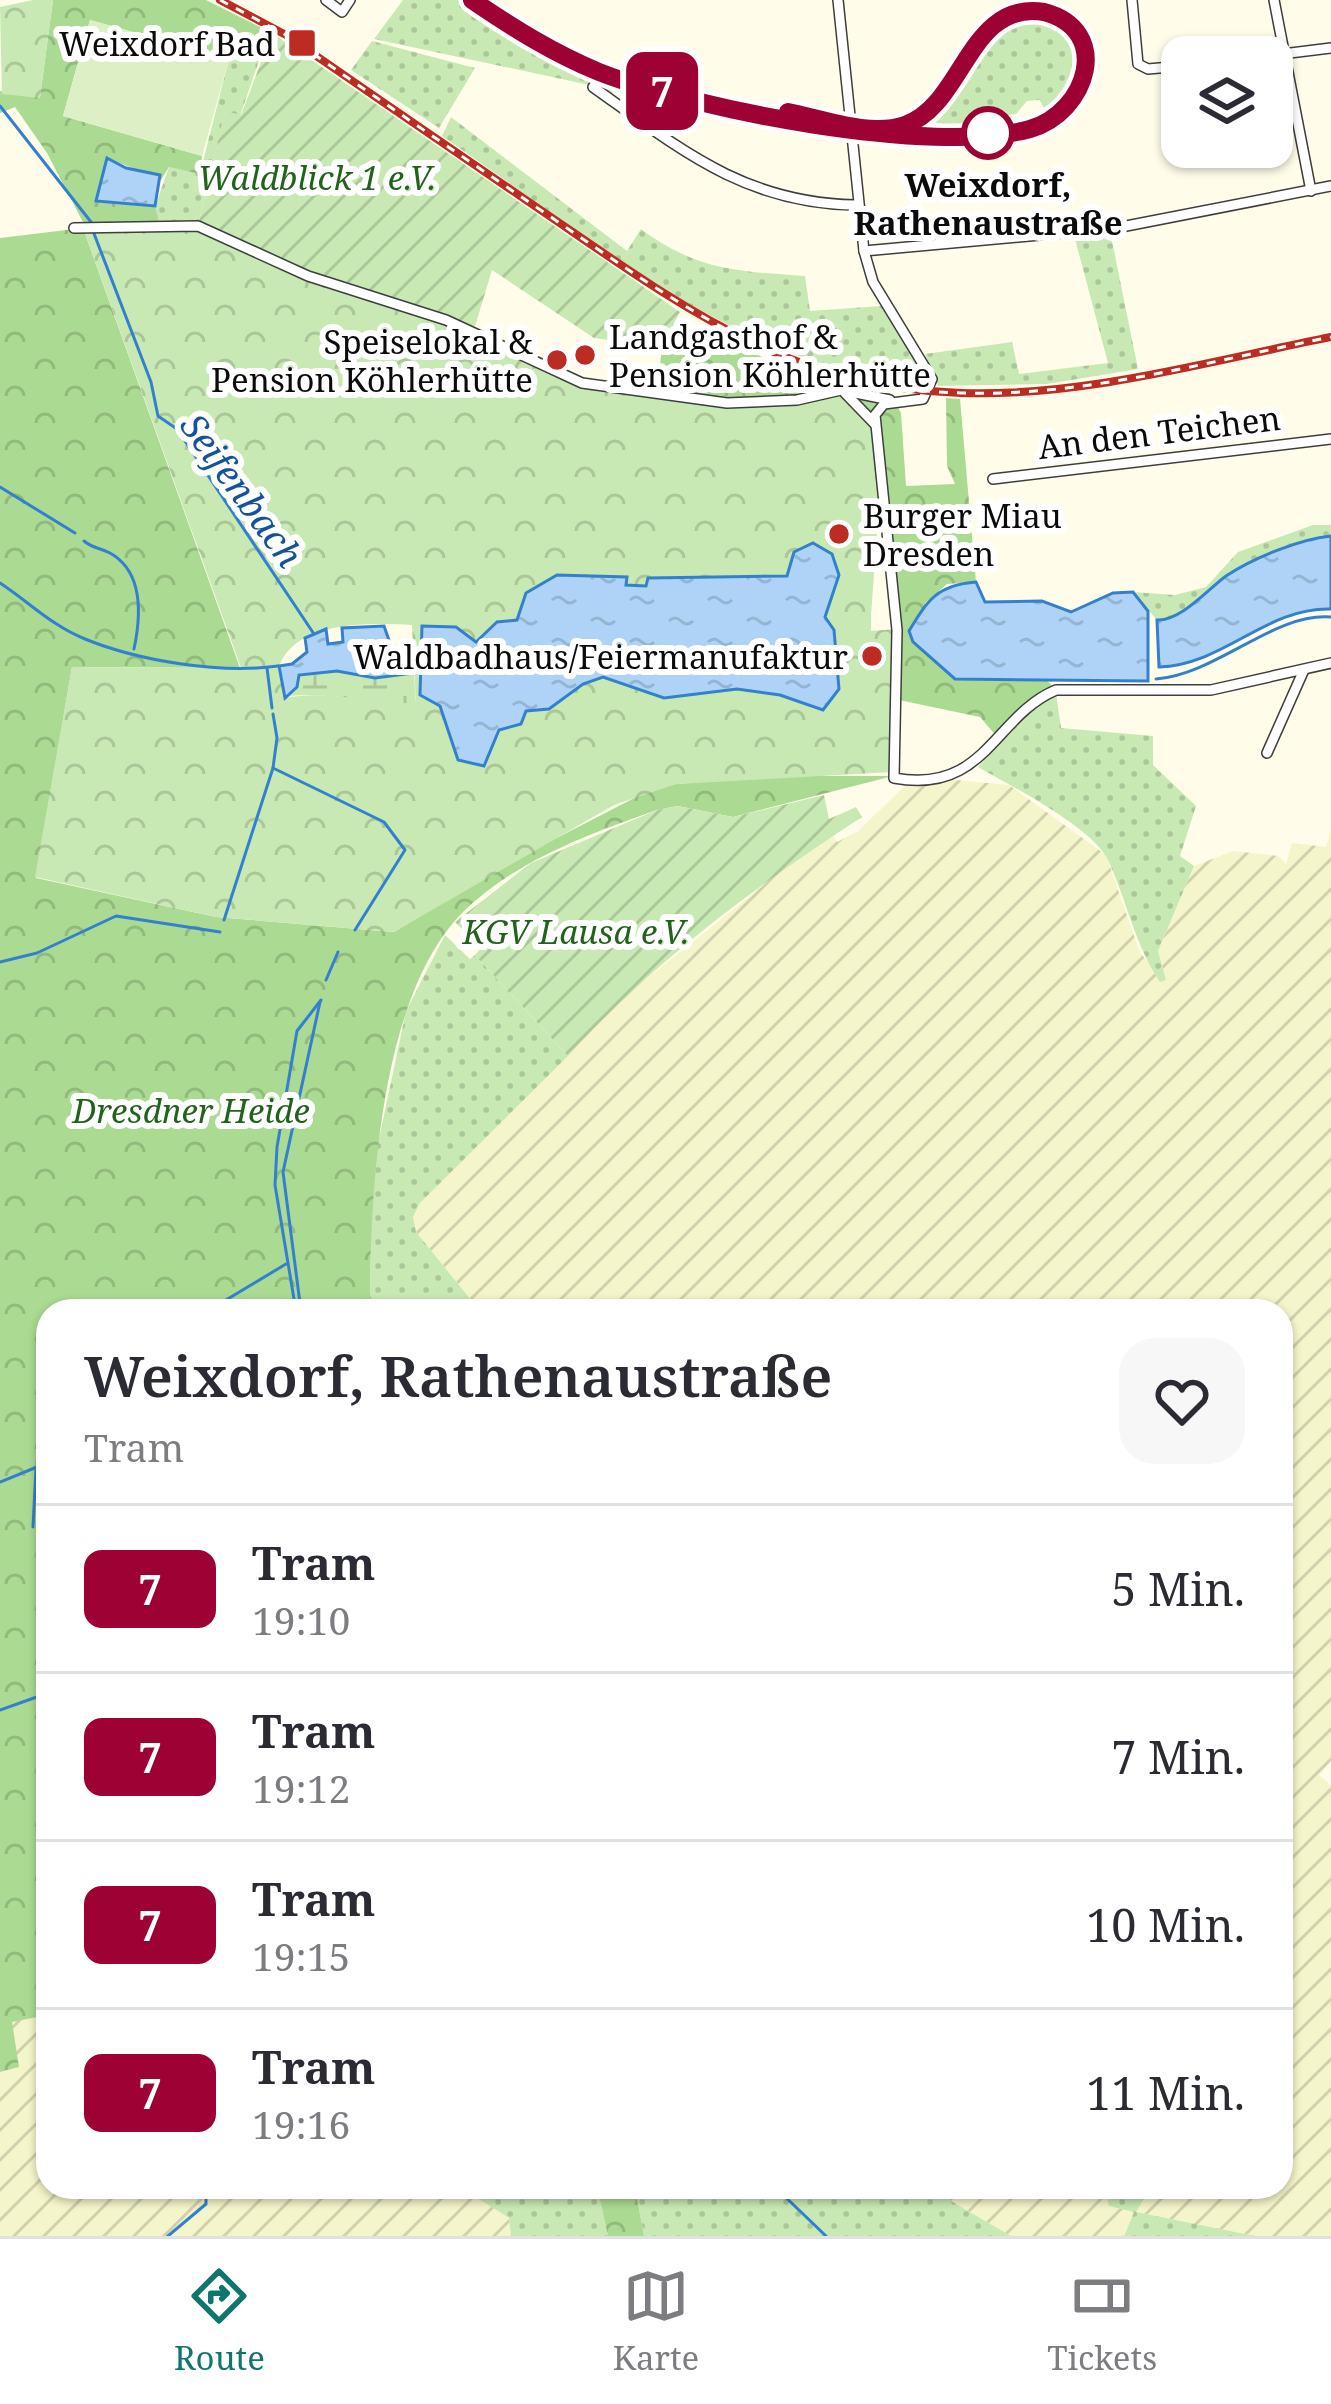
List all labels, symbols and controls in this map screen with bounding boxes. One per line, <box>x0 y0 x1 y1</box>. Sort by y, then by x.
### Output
place label: Weixdorf Bad <box>59 21 275 66</box>
marker: Weixdorf Bad <box>286 27 318 59</box>
map controls <box>1161 36 1293 168</box>
button: layers <box>1161 36 1293 168</box>
line badge: 7 <box>623 52 701 130</box>
text: 7 <box>650 62 674 119</box>
marker: Weixdorf, Rathenaustraße <box>963 108 1013 158</box>
park label: Waldblick 1 e.V. <box>198 155 436 200</box>
place label: Weixdorf, Rathenaustraße <box>853 162 1123 245</box>
place label: Landgasthof & Pension Köhlerhütte <box>609 314 931 397</box>
place label: Speiselokal & Pension Köhlerhütte <box>211 319 534 402</box>
marker: Landgasthof & Pension Köhlerhütte <box>572 342 598 368</box>
marker: Speiselokal & Pension Köhlerhütte <box>544 347 570 373</box>
street label: An den Teichen <box>1035 395 1283 469</box>
water label: Seifenbach <box>170 403 314 577</box>
place label: Burger Miau Dresden <box>863 493 1062 576</box>
marker: Burger Miau Dresden <box>826 521 852 547</box>
place label: Waldbadhaus/Feiermanufaktur <box>353 634 848 679</box>
marker: Waldbadhaus/Feiermanufaktur <box>859 643 885 669</box>
park label: KGV Lausa e.V. <box>461 909 690 954</box>
park label: Dresdner Heide <box>71 1088 310 1133</box>
text: Weixdorf, Rathenaustraße <box>84 1336 832 1414</box>
button: heart <box>1119 1338 1245 1464</box>
text: Tram <box>84 1420 184 1473</box>
text: Tram <box>252 1532 375 1593</box>
text: 5 Min. <box>1111 1558 1245 1619</box>
text: 7 <box>138 1560 162 1617</box>
text: 19:10 <box>252 1593 350 1646</box>
text: Tram <box>252 1700 375 1761</box>
text: 7 Min. <box>1111 1726 1245 1787</box>
text: 7 <box>138 1728 162 1785</box>
text: 19:12 <box>252 1761 350 1814</box>
text: Tram <box>252 1868 375 1929</box>
text: 10 Min. <box>1086 1894 1245 1955</box>
text: 7 <box>138 1896 162 1953</box>
text: 19:15 <box>252 1929 350 1982</box>
text: Tram <box>252 2036 375 2097</box>
text: 11 Min. <box>1086 2062 1245 2123</box>
text: 7 <box>138 2064 162 2121</box>
text: 19:16 <box>252 2097 350 2150</box>
tab: Route <box>174 2263 265 2380</box>
tab: Karte <box>613 2263 699 2380</box>
tab: Tickets <box>1047 2263 1157 2380</box>

